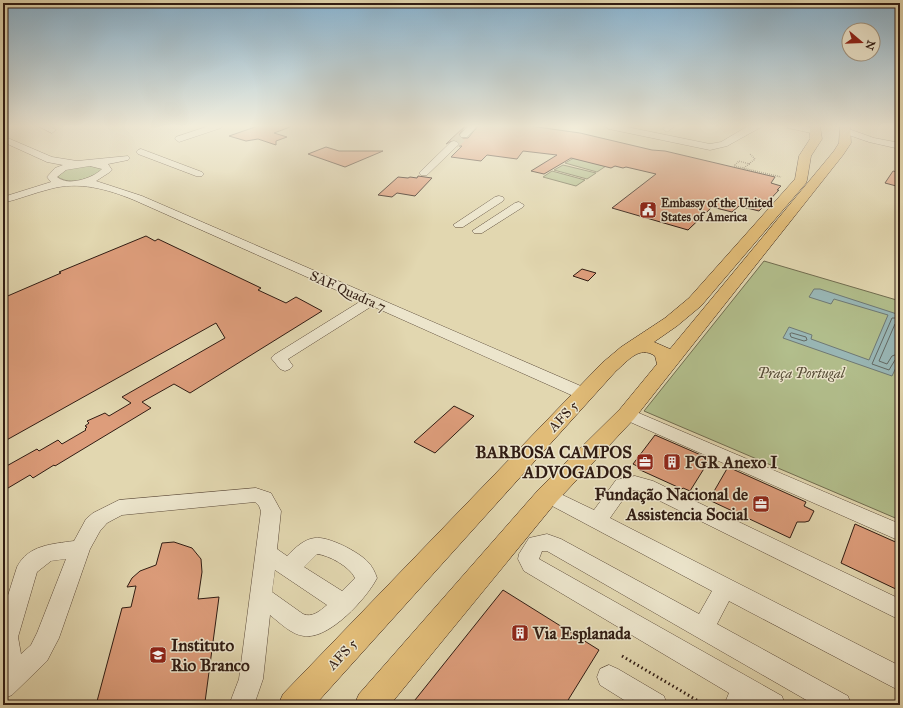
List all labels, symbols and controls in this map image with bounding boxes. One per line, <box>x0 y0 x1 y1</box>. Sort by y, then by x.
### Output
north arrow <box>841 22 881 62</box>
text: N <box>862 39 878 52</box>
place label: Embassy of the United States of America <box>661 196 774 224</box>
public building icon: Embassy of the United States of America <box>638 200 658 220</box>
street label: SAF Quadra 7 <box>307 267 389 316</box>
park label: Praça Portugal <box>758 365 846 382</box>
street label: AFS 5 <box>544 397 582 436</box>
place label: BARBOSA CAMPOS ADVOGADOS <box>475 442 632 483</box>
office icon: BARBOSA CAMPOS ADVOGADOS <box>635 452 655 472</box>
building icon: PGR Anexo I <box>662 452 682 472</box>
place label: PGR Anexo I <box>685 452 778 473</box>
place label: Fundação Nacional de Assistencia Social <box>594 484 748 525</box>
office icon: Fundação Nacional de Assistencia Social <box>751 494 771 514</box>
building icon: Via Esplanada <box>510 623 530 643</box>
place label: Via Esplanada <box>532 623 632 644</box>
place label: Instituto Rio Branco <box>171 635 250 676</box>
street label: AFS 5 <box>323 635 361 674</box>
school or university icon: Instituto Rio Branco <box>148 645 168 665</box>

